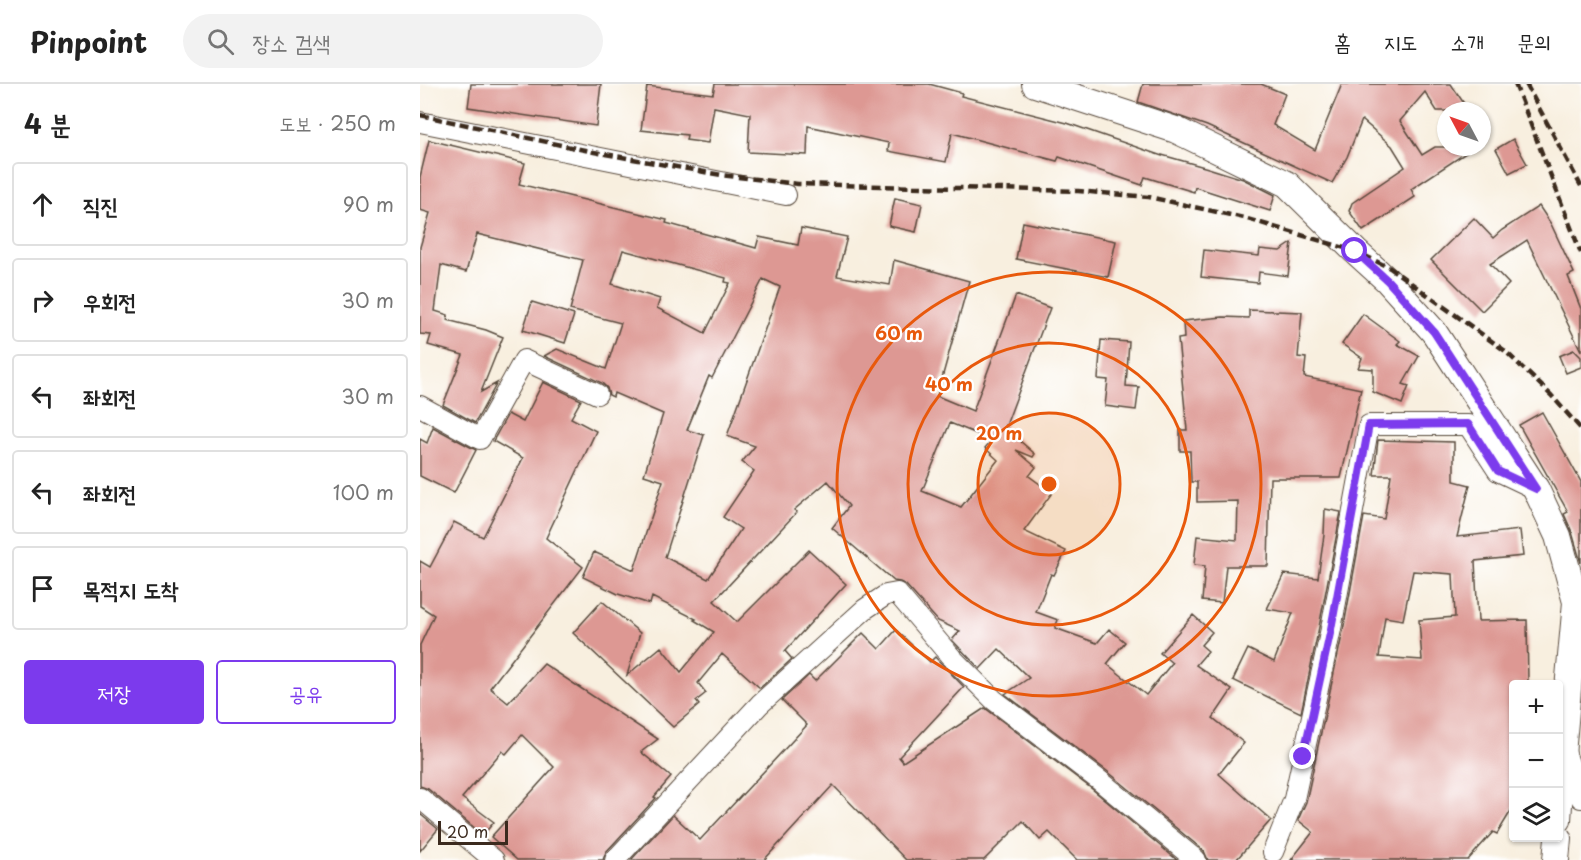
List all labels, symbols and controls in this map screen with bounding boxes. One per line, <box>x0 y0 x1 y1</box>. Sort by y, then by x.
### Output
search box <box>183 14 603 68</box>
text: Pinpoint <box>30 20 147 63</box>
icon: search <box>204 25 237 58</box>
text: 장소 검색 <box>252 25 330 58</box>
text: 홈 <box>1334 25 1351 57</box>
text: 지도 <box>1384 25 1417 57</box>
text: 소개 <box>1450 25 1484 57</box>
text: 문의 <box>1517 25 1551 57</box>
north arrow <box>1437 102 1491 156</box>
text: 4 분 <box>24 104 71 143</box>
text: 도보 · 250 m <box>279 108 396 138</box>
icon: ahead <box>26 188 59 221</box>
text: 직진 <box>83 188 118 221</box>
text: 90 m <box>343 189 394 219</box>
route start <box>1341 237 1367 263</box>
icon: right <box>26 284 59 317</box>
text: 우회전 <box>83 284 136 317</box>
text: 30 m <box>341 285 394 315</box>
text: 60 m <box>875 319 923 346</box>
text: 40 m <box>925 370 973 397</box>
icon: left <box>26 380 59 413</box>
text: 좌회전 <box>83 380 136 413</box>
text: 30 m <box>341 381 394 411</box>
text: 20 m <box>976 419 1022 446</box>
centre of rings <box>1039 474 1059 494</box>
icon: left <box>26 476 59 509</box>
text: 좌회전 <box>83 476 136 509</box>
text: 100 m <box>333 477 394 507</box>
icon: arrive <box>26 572 59 605</box>
text: 목적지 도착 <box>83 572 179 605</box>
button: 저장 <box>24 660 204 724</box>
button: 공유 <box>216 660 396 724</box>
map controls <box>1509 680 1563 842</box>
button: + <box>1509 680 1563 734</box>
button: − <box>1509 734 1563 788</box>
route end <box>1289 743 1315 769</box>
button: layers <box>1509 788 1563 842</box>
scale bar <box>438 818 508 846</box>
text: 20 m <box>447 819 488 843</box>

